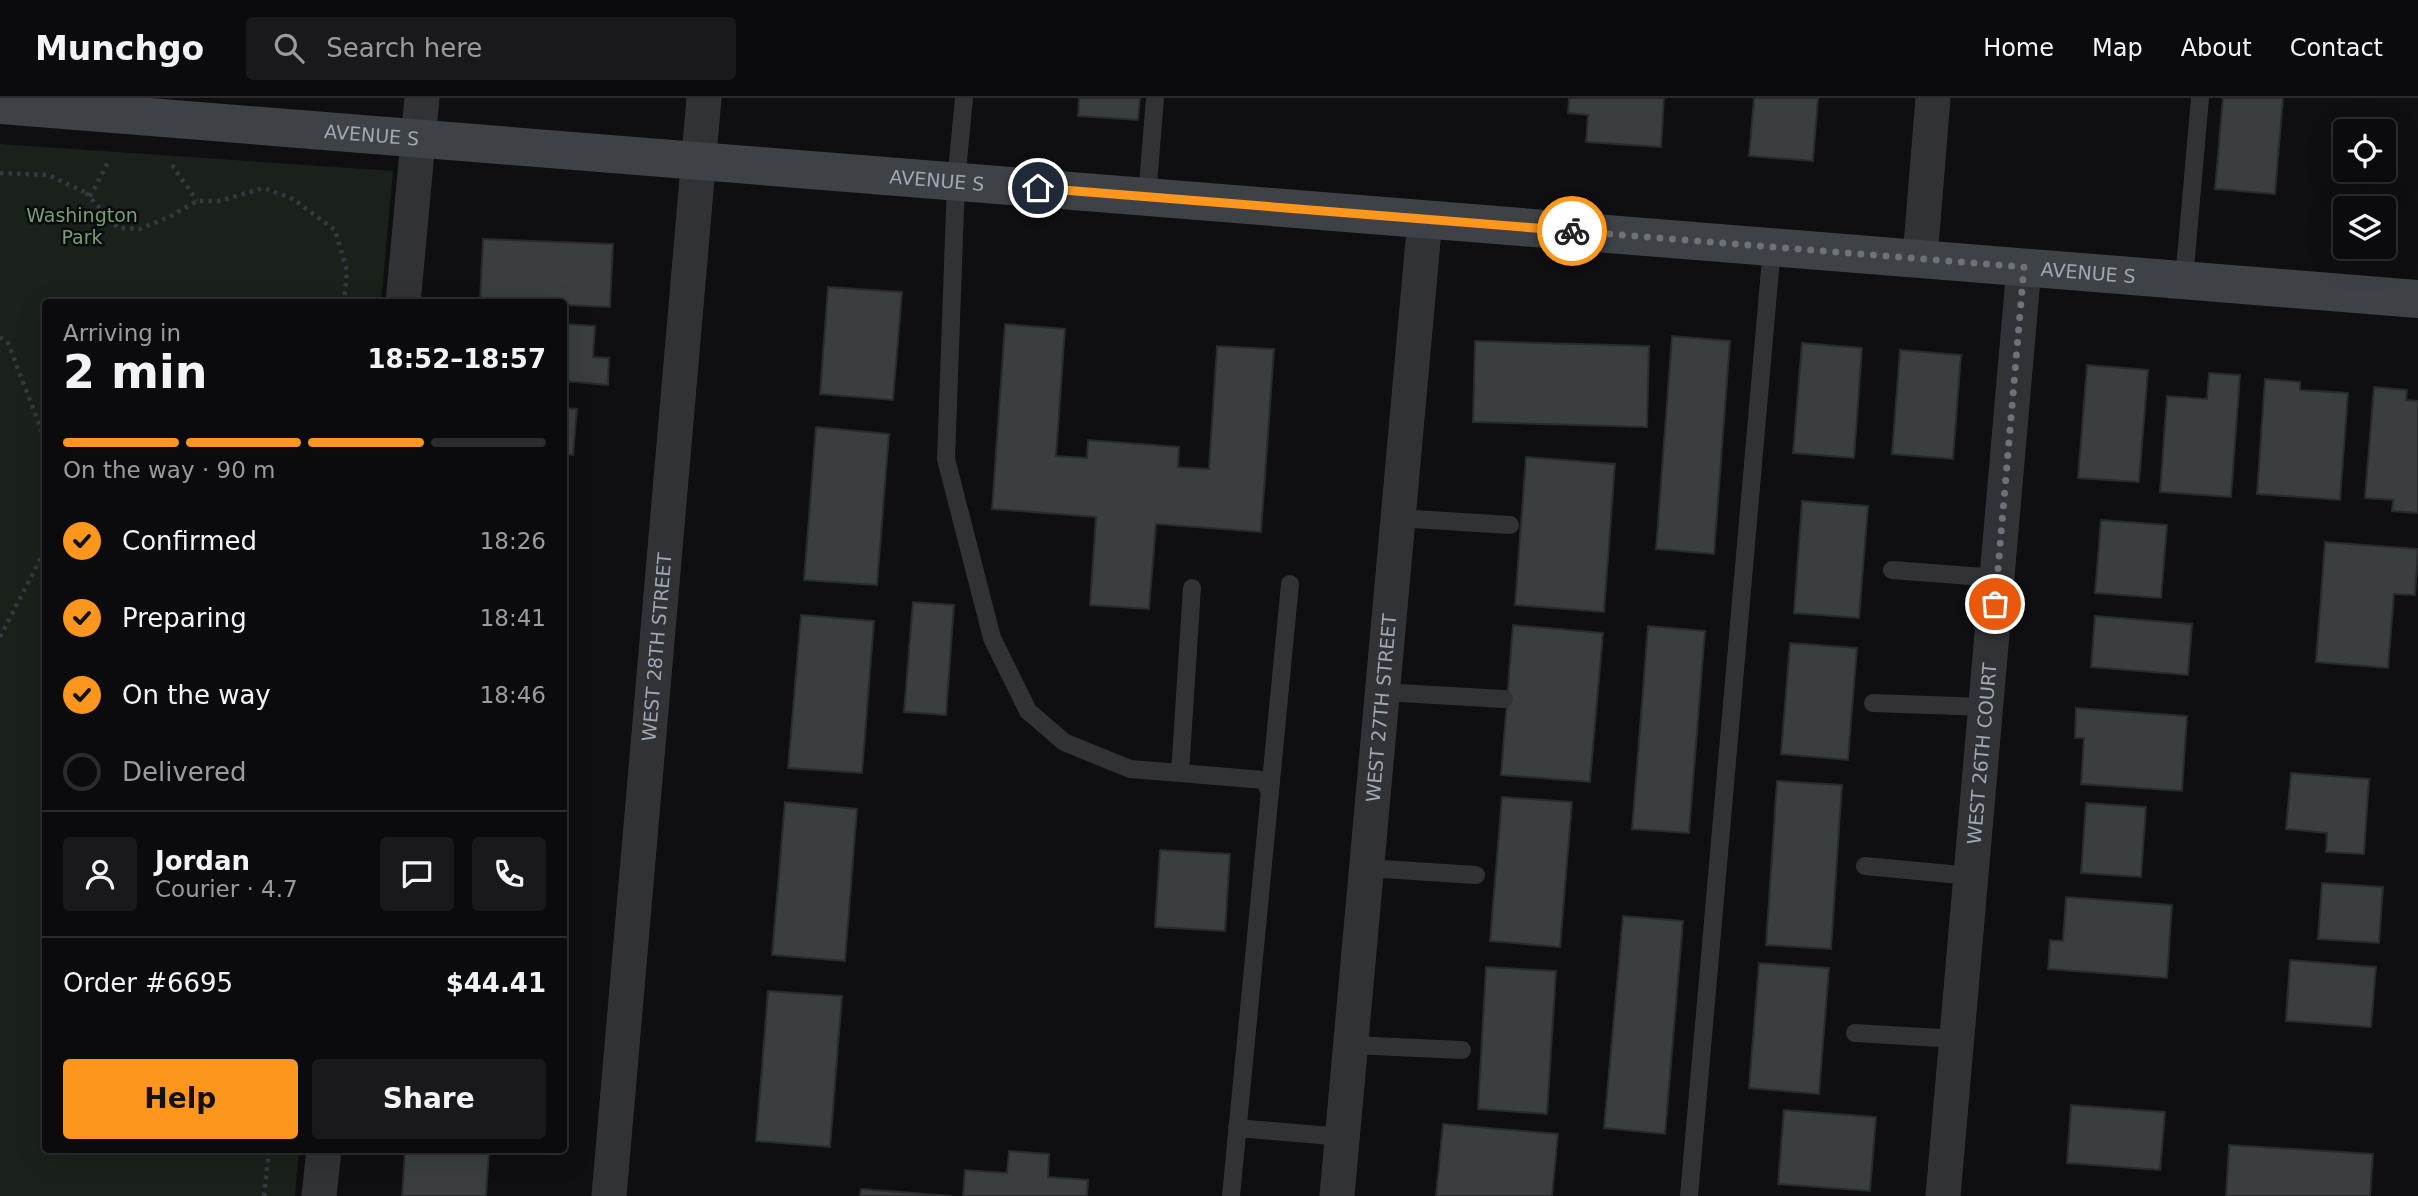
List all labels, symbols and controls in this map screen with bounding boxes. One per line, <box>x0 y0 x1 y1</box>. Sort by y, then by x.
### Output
search box <box>246 17 736 80</box>
text: Munchgo <box>35 29 204 68</box>
icon: search <box>270 29 308 67</box>
text: Search here <box>326 33 482 63</box>
text: Home <box>1983 34 2054 62</box>
text: Map <box>2092 34 2143 62</box>
text: About <box>2181 34 2252 62</box>
text: Contact <box>2290 34 2383 62</box>
map controls <box>2333 119 2396 259</box>
button: locate <box>2333 119 2396 182</box>
street label: AVENUE S <box>324 120 420 150</box>
pin <box>1008 158 1068 218</box>
street label: AVENUE S <box>889 165 985 195</box>
icon: home <box>1019 169 1057 207</box>
courier <box>1537 196 1607 266</box>
button: layers <box>2333 196 2396 259</box>
park label: Washington Park <box>26 204 138 248</box>
icon: bike <box>1553 212 1591 250</box>
street label: AVENUE S <box>2040 258 2137 287</box>
text: Arriving in <box>63 320 181 346</box>
text: 18:52–18:57 <box>367 344 546 374</box>
text: 2 min <box>63 345 207 399</box>
text: On the way · 90 m <box>63 457 275 483</box>
icon: check <box>63 522 101 560</box>
text: Confirmed <box>122 526 257 556</box>
text: 18:26 <box>480 528 546 554</box>
street label: WEST 28TH STREET <box>637 551 676 742</box>
pin <box>1965 574 2025 634</box>
icon: bag <box>1976 585 2014 623</box>
icon: check <box>63 599 101 637</box>
text: Preparing <box>122 603 247 633</box>
text: 18:41 <box>480 605 546 631</box>
street label: WEST 27TH STREET <box>1362 612 1400 803</box>
street label: WEST 26TH COURT <box>1963 662 2000 845</box>
icon: check <box>63 676 101 714</box>
text: On the way <box>122 680 271 710</box>
text: 18:46 <box>480 682 546 708</box>
text: Delivered <box>122 757 246 787</box>
button: person <box>63 837 137 911</box>
button: chat <box>380 837 454 911</box>
button: phone <box>472 837 546 911</box>
text: Jordan <box>155 846 250 876</box>
text: Courier · 4.7 <box>155 876 298 902</box>
text: Order #6695 <box>63 968 233 998</box>
text: $44.41 <box>446 968 546 998</box>
button: Help <box>63 1059 298 1139</box>
button: Share <box>312 1059 546 1139</box>

